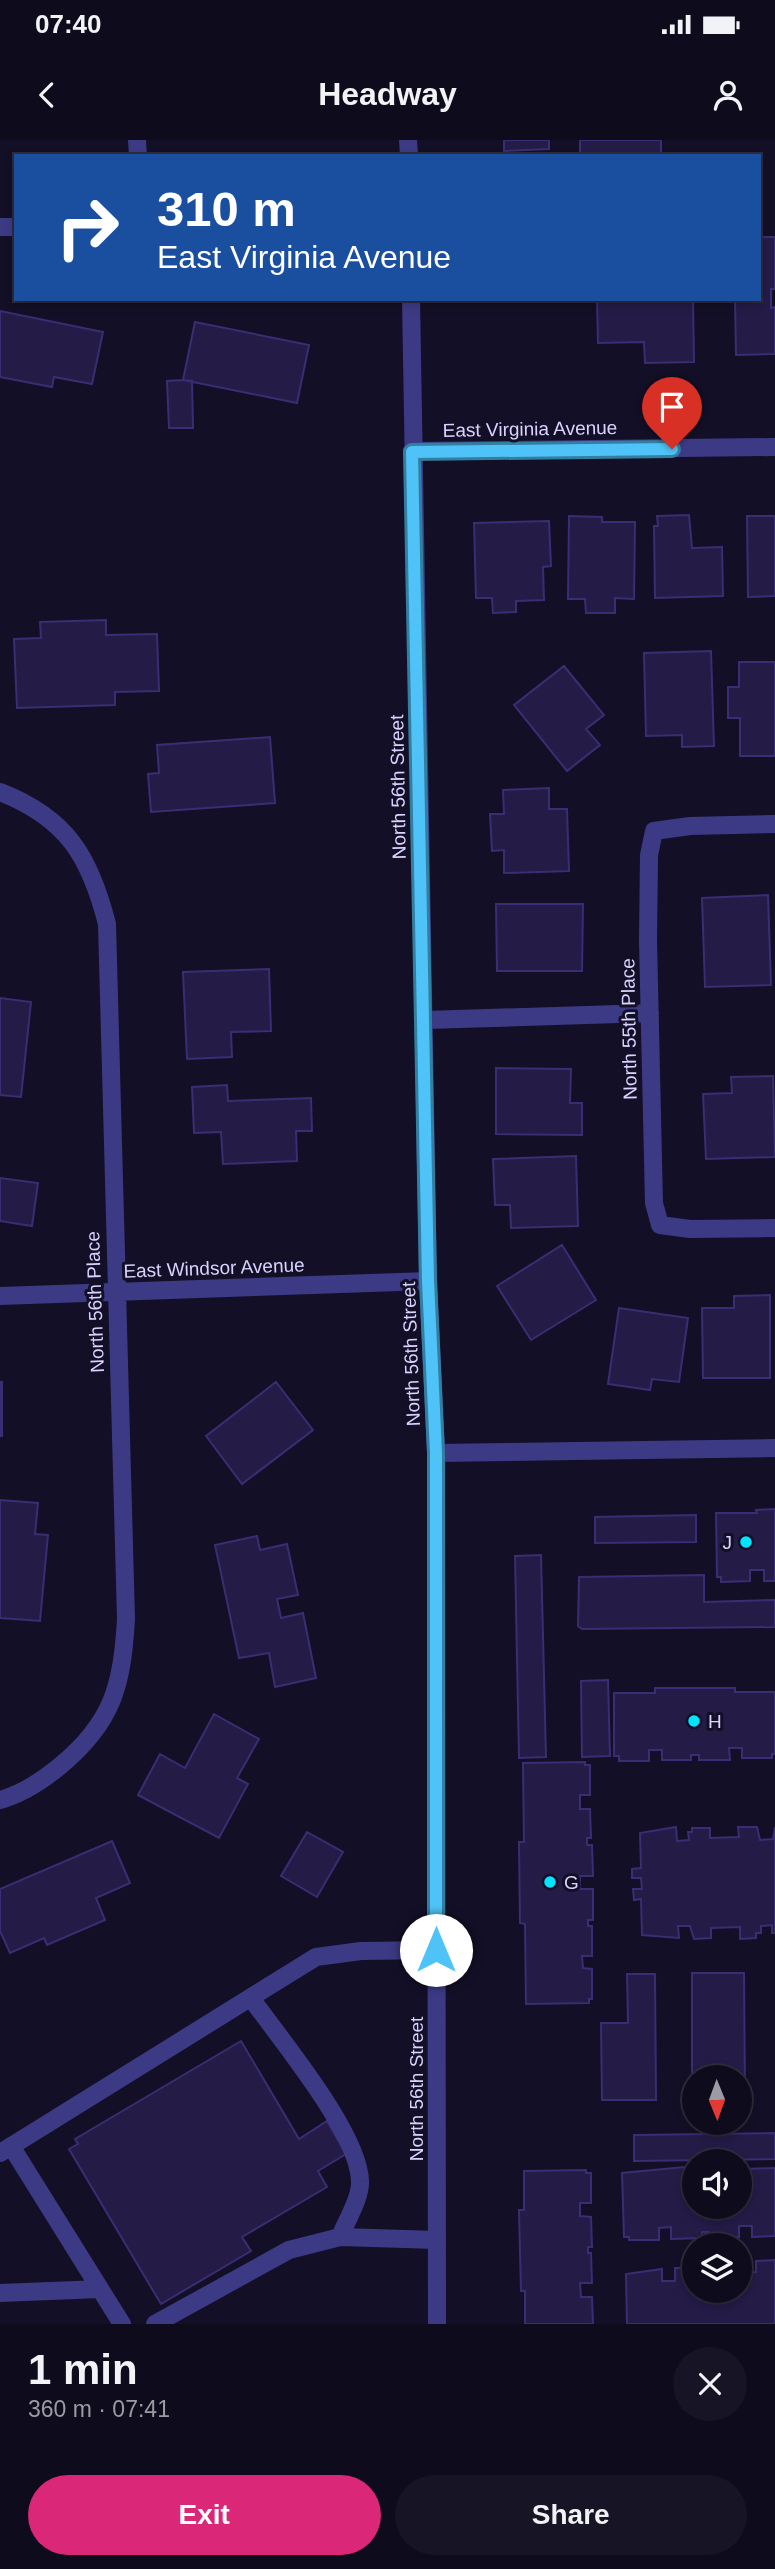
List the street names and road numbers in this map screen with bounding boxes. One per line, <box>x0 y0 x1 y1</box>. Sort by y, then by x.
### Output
street label: East Virginia Avenue <box>443 417 617 441</box>
street label: North 56th Street <box>386 714 410 860</box>
street label: North 55th Place <box>617 958 641 1100</box>
street label: North 56th Place <box>82 1231 108 1373</box>
street label: East Windsor Avenue <box>123 1254 305 1282</box>
street label: North 56th Street <box>398 1281 424 1427</box>
street label: North 56th Street <box>406 2016 427 2161</box>

